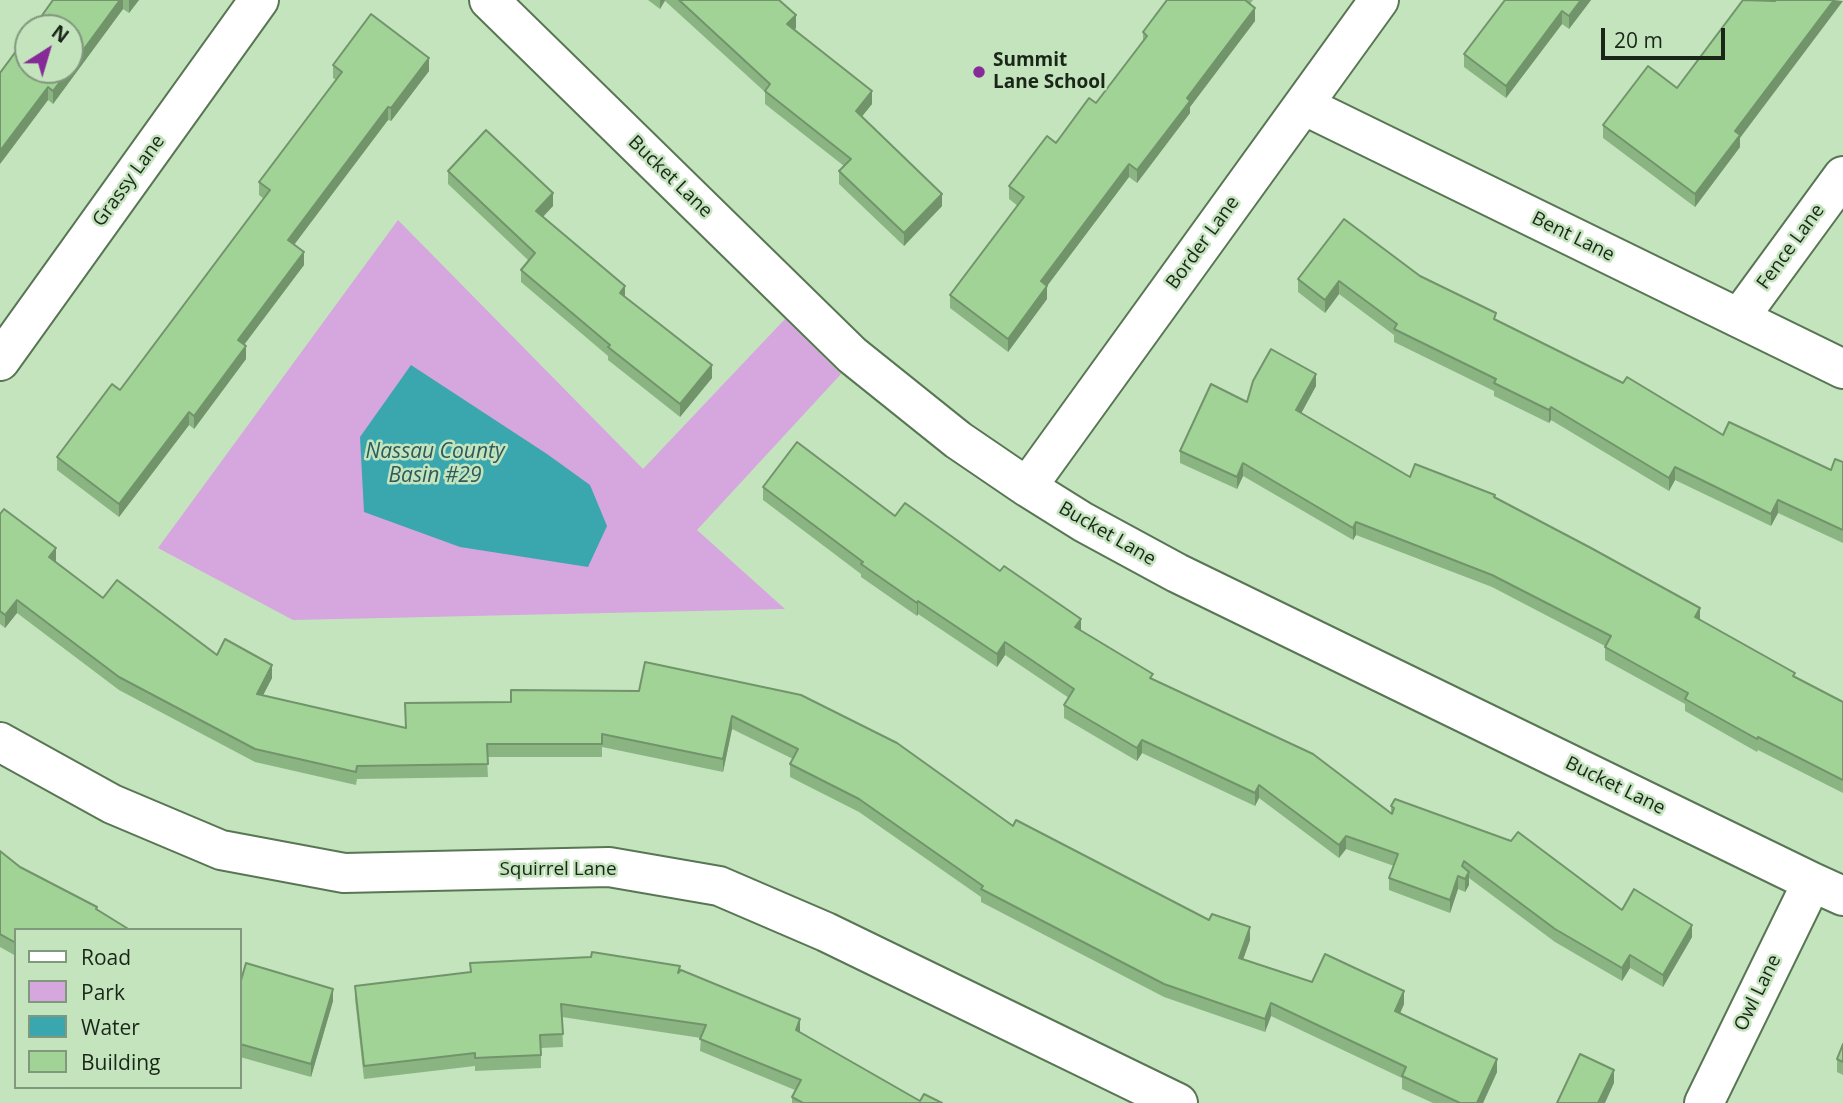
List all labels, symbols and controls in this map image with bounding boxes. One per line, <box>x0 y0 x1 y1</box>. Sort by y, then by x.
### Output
north arrow <box>14 14 84 84</box>
scale bar <box>1605 14 1729 58</box>
text: N <box>46 19 74 49</box>
text: 20 m <box>1614 26 1663 54</box>
place label: Summit Lane School <box>993 50 1106 94</box>
marker: Summit Lane School <box>971 64 987 80</box>
street label: Grassy Lane <box>88 131 170 231</box>
street label: Bucket Lane <box>623 131 717 223</box>
street label: Border Lane <box>1162 192 1244 294</box>
street label: Fence Lane <box>1752 200 1830 294</box>
street label: Bent Lane <box>1528 207 1618 267</box>
water label: Nassau County Basin #29 <box>365 439 505 489</box>
street label: Bucket Lane <box>1054 497 1160 571</box>
street label: Bucket Lane <box>1561 752 1669 820</box>
street label: Squirrel Lane <box>499 859 617 881</box>
legend <box>14 928 242 1089</box>
text: Road <box>81 943 131 971</box>
street label: Owl Lane <box>1730 951 1786 1035</box>
text: Park <box>81 978 125 1006</box>
text: Water <box>81 1013 140 1041</box>
text: Building <box>81 1048 160 1076</box>

